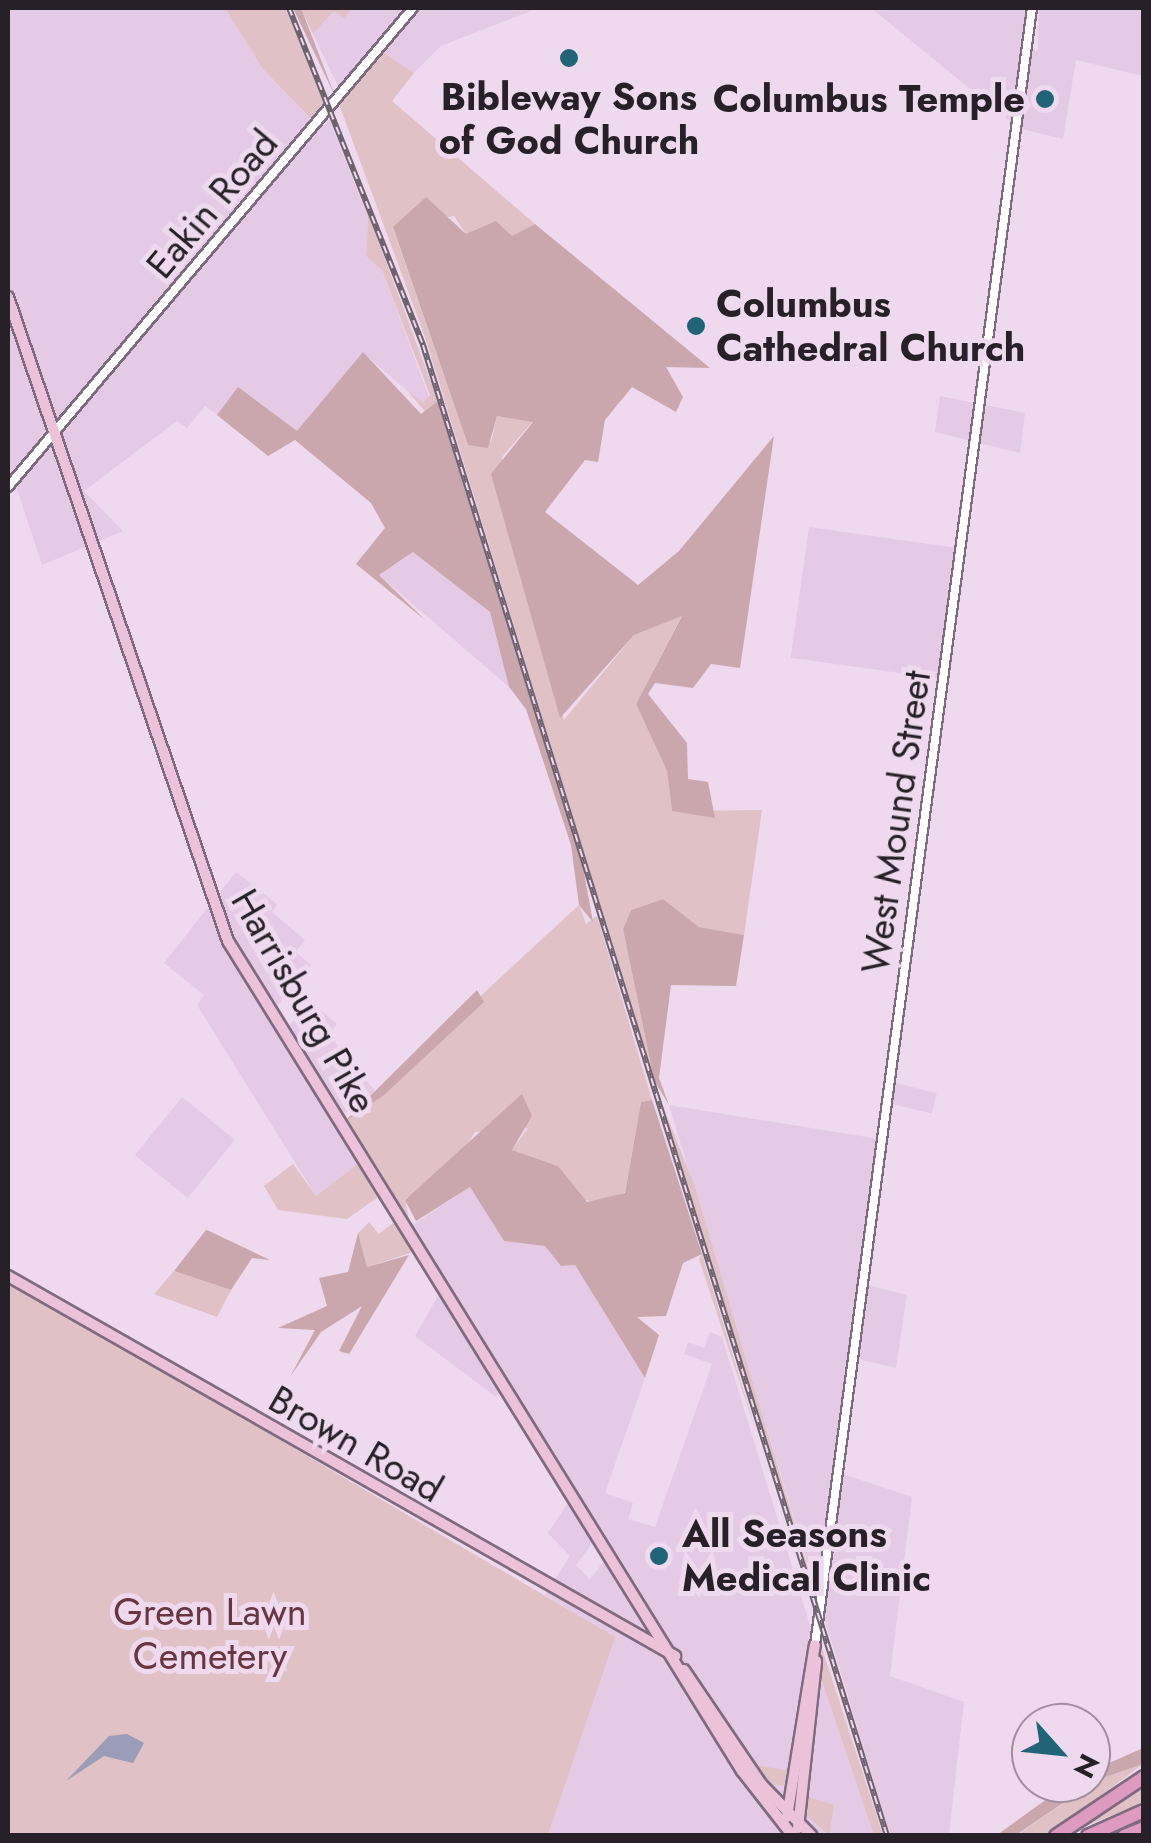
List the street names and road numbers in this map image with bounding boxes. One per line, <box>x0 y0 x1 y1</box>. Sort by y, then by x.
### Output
street label: Eakin Road <box>137 121 287 287</box>
street label: West Mound Street <box>852 668 940 976</box>
street label: Harrisburg Pike <box>222 881 386 1121</box>
street label: Brown Road <box>261 1376 451 1512</box>

